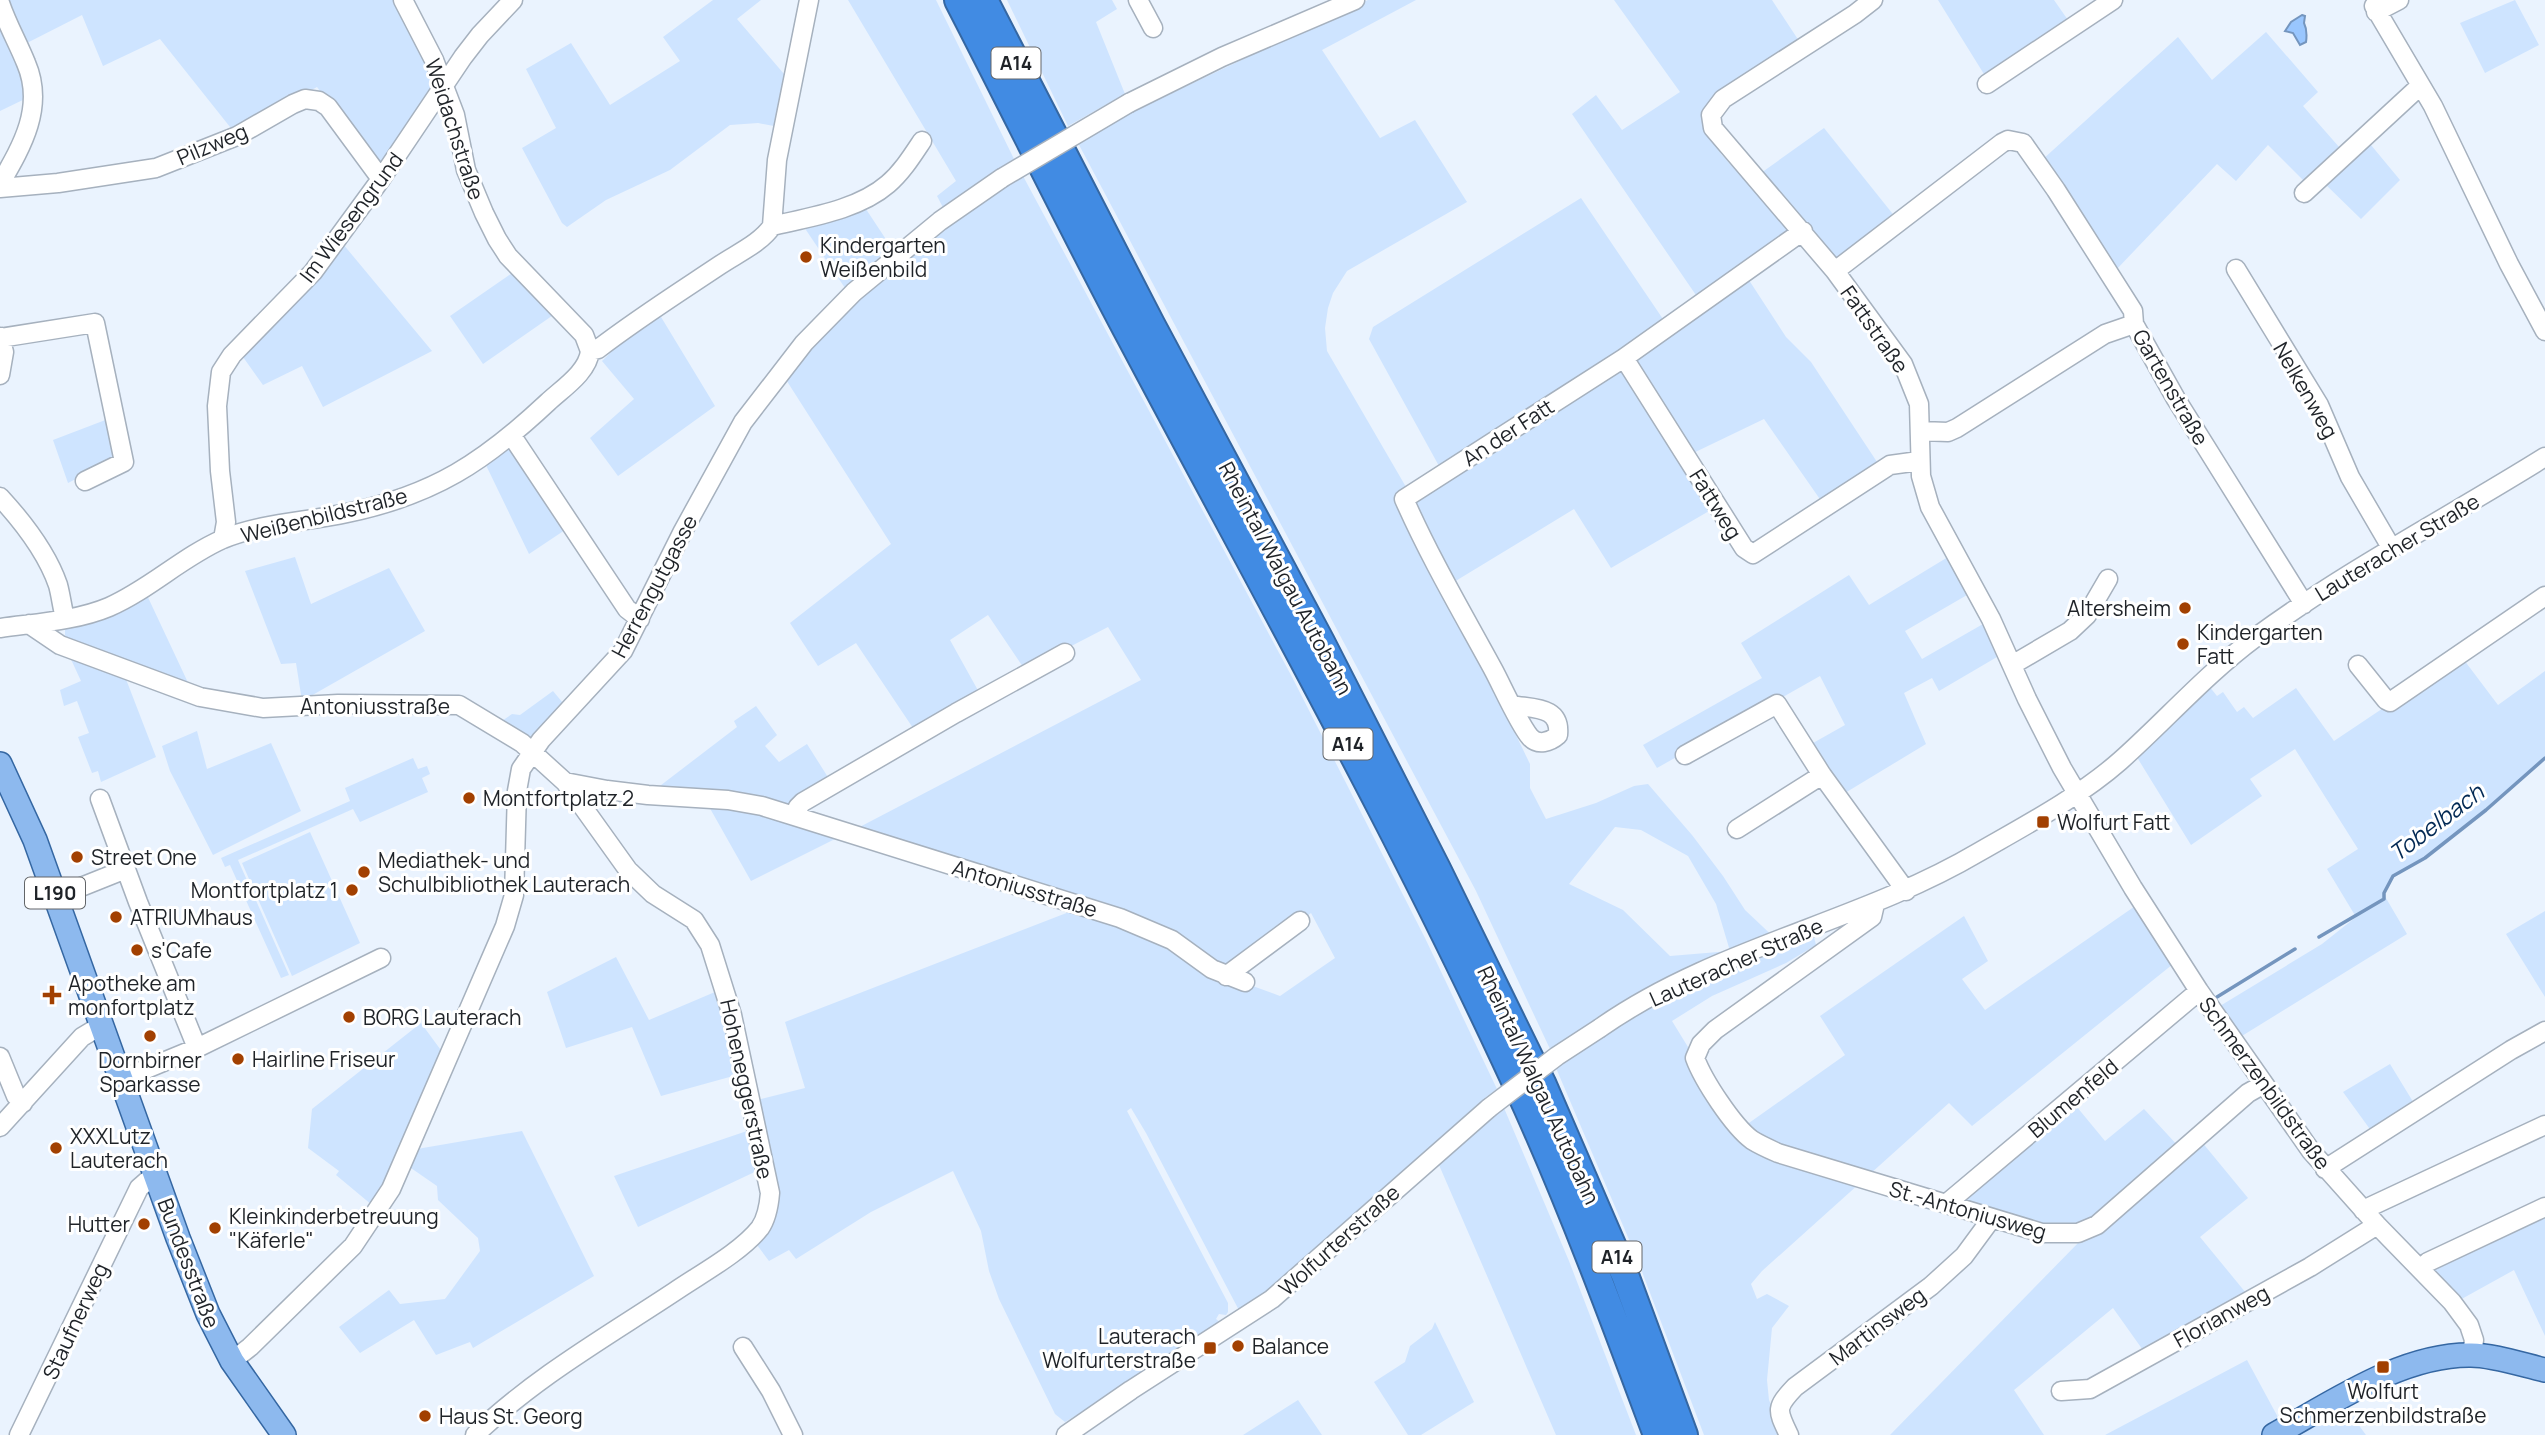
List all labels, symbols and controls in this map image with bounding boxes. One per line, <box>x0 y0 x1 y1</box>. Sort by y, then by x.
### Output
road number: A14 <box>992 48 1040 78</box>
street label: Weidachstraße <box>419 55 491 203</box>
street label: Pilzweg <box>172 117 252 171</box>
street label: Im Wiesengrund <box>293 146 409 288</box>
place label: Kindergarten Weißenbild <box>820 231 946 283</box>
marker: Kindergarten Weißenbild <box>798 249 814 265</box>
street label: Fattstraße <box>1835 280 1915 378</box>
street label: Gartenstraße <box>2126 324 2216 450</box>
street label: Nelkenweg <box>2267 337 2345 443</box>
street label: An der Fatt <box>1457 392 1559 472</box>
street label: Rheintal/Walgau Autobahn <box>1213 457 1359 699</box>
street label: Fattweg <box>1684 464 1748 544</box>
street label: Weißenbildstraße <box>238 481 410 549</box>
street label: Lauteracher Straße <box>2310 487 2484 607</box>
street label: Herrengutgasse <box>605 510 703 662</box>
place label: Altersheim <box>2067 594 2171 622</box>
marker: Altersheim <box>2177 600 2193 616</box>
place label: Kindergarten Fatt <box>2197 618 2323 670</box>
marker: Kindergarten Fatt <box>2175 636 2191 652</box>
street label: Antoniusstraße <box>300 692 450 720</box>
road number: A14 <box>1324 729 1372 760</box>
water label: Tobelbach <box>2382 775 2491 868</box>
place label: Montfortplatz 2 <box>483 784 634 812</box>
marker: Montfortplatz 2 <box>461 790 477 806</box>
place label: Wolfurt Fatt <box>2057 808 2170 836</box>
marker: Wolfurt Fatt <box>2035 814 2051 830</box>
place label: Street One <box>91 843 197 871</box>
place label: Mediathek- und Schulbibliothek Lauterach <box>378 846 630 898</box>
marker: Street One <box>69 849 85 865</box>
street label: Antoniusstraße <box>949 853 1101 923</box>
marker: Mediathek- und Schulbibliothek Lauterach <box>356 864 372 880</box>
place label: Montfortplatz 1 <box>191 876 338 904</box>
road number: L190 <box>25 878 85 908</box>
marker: Montfortplatz 1 <box>344 882 360 898</box>
place label: ATRIUMhaus <box>130 903 253 931</box>
marker: ATRIUMhaus <box>108 909 124 925</box>
street label: Lauteracher Straße <box>1645 911 1827 1013</box>
place label: s'Cafe <box>151 936 212 964</box>
marker: s'Cafe <box>129 942 145 958</box>
street label: Rheintal/Walgau Autobahn <box>1471 961 1607 1209</box>
place label: Apotheke am monfortplatz <box>68 969 195 1021</box>
marker: Apotheke am monfortplatz <box>42 985 62 1005</box>
street label: Schmerzenbildstraße <box>2193 991 2337 1175</box>
street label: Hoheneggerstraße <box>714 996 780 1182</box>
place label: BORG Lauterach <box>363 1003 521 1031</box>
marker: BORG Lauterach <box>341 1009 357 1025</box>
marker: Dornbirner Sparkasse <box>142 1028 158 1044</box>
place label: Hairline Friseur <box>252 1045 396 1073</box>
place label: Dornbirner Sparkasse <box>98 1046 202 1098</box>
marker: Hairline Friseur <box>230 1051 246 1067</box>
street label: Blumenfeld <box>2022 1052 2124 1144</box>
place label: XXXLutz Lauterach <box>70 1122 168 1174</box>
marker: XXXLutz Lauterach <box>48 1140 64 1156</box>
street label: St.-Antoniusweg <box>1886 1174 2050 1246</box>
street label: Wolfurterstraße <box>1273 1178 1405 1302</box>
street label: Bundesstraße <box>151 1194 227 1332</box>
place label: Kleinkinderbetreuung "Käferle" <box>229 1202 439 1254</box>
place label: Hutter <box>68 1210 130 1238</box>
marker: Hutter <box>136 1216 152 1232</box>
marker: Kleinkinderbetreuung "Käferle" <box>207 1220 223 1236</box>
road number: A14 <box>1592 1242 1642 1273</box>
street label: Staufnerweg <box>36 1258 114 1384</box>
street label: Florianweg <box>2168 1278 2274 1354</box>
street label: Martinsweg <box>1823 1281 1931 1371</box>
place label: Lauterach Wolfurterstraße <box>1042 1322 1196 1374</box>
place label: Balance <box>1252 1332 1329 1360</box>
marker: Balance <box>1230 1338 1246 1354</box>
marker: Lauterach Wolfurterstraße <box>1202 1340 1218 1356</box>
marker: Wolfurt Schmerzenbildstraße <box>2375 1359 2391 1375</box>
place label: Wolfurt Schmerzenbildstraße <box>2279 1377 2487 1429</box>
place label: Haus St. Georg <box>439 1402 583 1430</box>
marker: Haus St. Georg <box>417 1408 433 1424</box>

